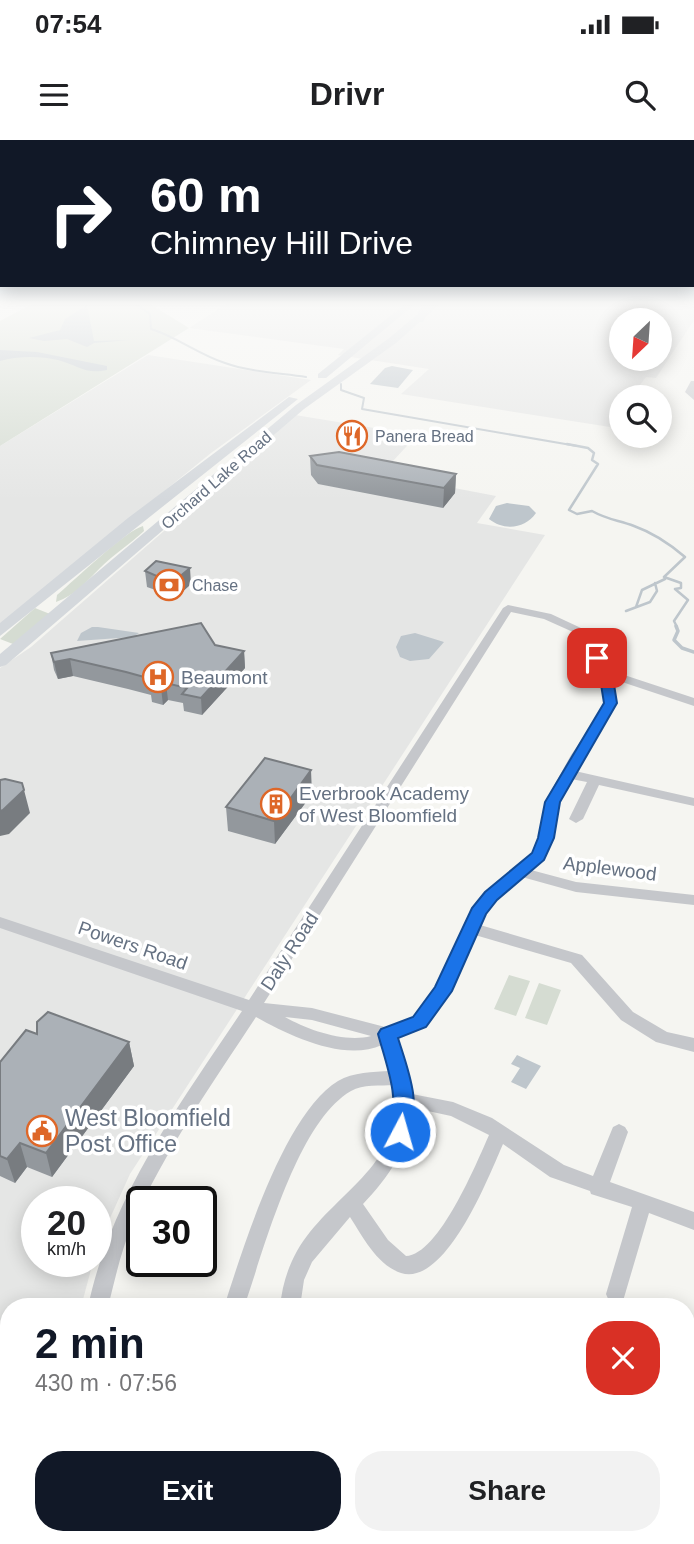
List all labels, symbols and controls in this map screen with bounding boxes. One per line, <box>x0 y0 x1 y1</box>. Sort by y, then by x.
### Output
text: 07:54 <box>35 9 102 39</box>
icon: menu <box>35 76 73 114</box>
text: Drivr <box>310 76 384 112</box>
icon: search <box>621 76 659 114</box>
icon: right <box>35 168 126 259</box>
text: 60 m <box>150 168 262 222</box>
text: Chimney Hill Drive <box>150 225 413 261</box>
north arrow <box>609 308 672 371</box>
map controls <box>609 308 672 448</box>
button: search <box>609 385 672 448</box>
restaurant icon: Panera Bread <box>335 419 369 453</box>
street label: Orchard Lake Road <box>158 428 275 533</box>
place label: Panera Bread <box>375 428 474 445</box>
bank icon: Chase <box>152 568 186 602</box>
place label: Chase <box>192 577 238 594</box>
pin <box>567 628 627 688</box>
icon: arrive <box>578 639 616 677</box>
hospital icon: Beaumont <box>141 660 175 694</box>
place label: Beaumont <box>181 667 268 688</box>
place label: Everbrook Academy of West Bloomfield <box>299 783 470 826</box>
building icon: Everbrook Academy of West Bloomfield <box>259 787 293 821</box>
street label: Applewood <box>562 852 658 885</box>
street label: Daly Road <box>256 908 322 994</box>
street label: Powers Road <box>75 917 190 974</box>
position arrow <box>363 1095 437 1169</box>
place label: West Bloomfield Post Office <box>65 1105 231 1157</box>
public building icon: West Bloomfield Post Office <box>25 1114 59 1148</box>
speed limit sign: 30 <box>126 1186 217 1277</box>
text: 20 <box>47 1203 86 1242</box>
text: km/h <box>47 1239 86 1259</box>
text: 2 min <box>35 1320 145 1367</box>
button: close <box>586 1321 660 1395</box>
text: 430 m · 07:56 <box>35 1370 177 1396</box>
button: Exit <box>35 1451 341 1531</box>
button: Share <box>355 1451 660 1531</box>

